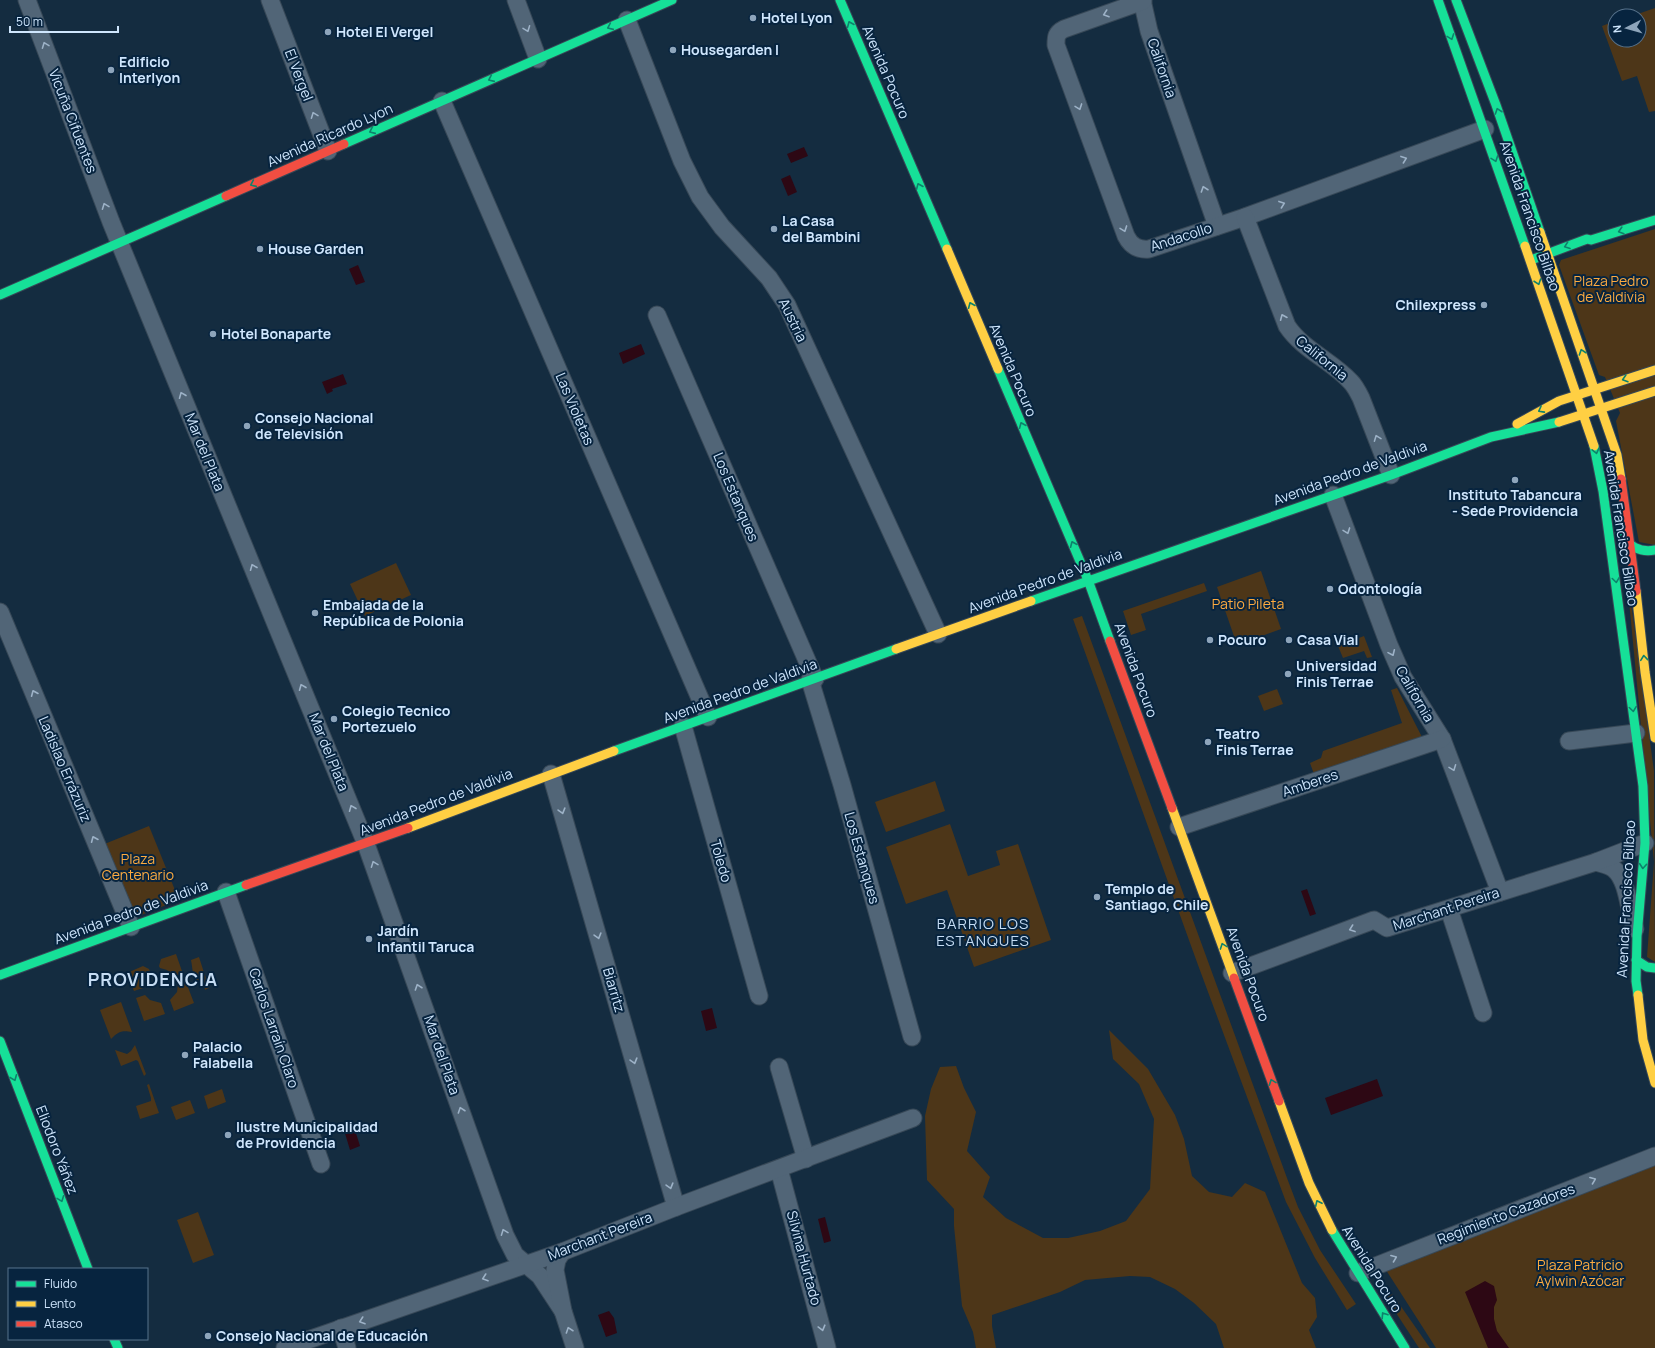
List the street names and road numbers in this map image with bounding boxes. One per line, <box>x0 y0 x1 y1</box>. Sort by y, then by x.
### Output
street label: Avenida Pocuro <box>858 22 915 121</box>
street label: California <box>1143 36 1182 100</box>
street label: El Vergel <box>281 46 318 104</box>
street label: Vicuña Cifuentes <box>45 66 102 176</box>
street label: Avenida Ricardo Lyon <box>264 98 396 171</box>
street label: Avenida Francisco Bilbao <box>1496 138 1565 293</box>
street label: Andacollo <box>1148 218 1214 255</box>
street label: Austria <box>775 295 812 345</box>
street label: Avenida Pocuro <box>985 320 1042 419</box>
street label: California <box>1292 331 1352 384</box>
street label: Las Violetas <box>552 370 599 448</box>
street label: Mar del Plata <box>181 410 230 494</box>
street label: Avenida Pedro de Valdivia <box>1270 436 1429 509</box>
street label: Avenida Francisco Bilbao <box>1600 449 1643 607</box>
street label: Los Estanques <box>709 450 764 544</box>
street label: Avenida Pedro de Valdivia <box>965 544 1124 617</box>
street label: Avenida Pocuro <box>1111 620 1162 720</box>
street label: Avenida Pedro de Valdivia <box>660 654 819 727</box>
street label: California <box>1392 662 1439 725</box>
street label: Mar del Plata <box>305 710 354 794</box>
street label: Ladislao Errázuriz <box>35 713 96 825</box>
street label: Avenida Pedro de Valdivia <box>357 764 515 839</box>
street label: Amberes <box>1279 764 1340 801</box>
street label: Los Estanques <box>840 810 885 906</box>
street label: Avenida Francisco Bilbao <box>1612 820 1639 978</box>
street label: Toledo <box>706 837 737 884</box>
street label: Avenida Pedro de Valdivia <box>51 875 210 948</box>
street label: Marchant Pereira <box>1390 882 1501 935</box>
street label: Avenida Pocuro <box>1223 924 1274 1024</box>
street label: Carlos Larraín Claro <box>245 965 304 1090</box>
street label: Biarritz <box>599 965 630 1015</box>
street label: Mar del Plata <box>420 1013 465 1097</box>
street label: Eliodoro Yáñez <box>32 1103 83 1197</box>
street label: Regimiento Cazadores <box>1434 1179 1577 1249</box>
street label: Marchant Pereira <box>545 1207 655 1264</box>
street label: Silvina Hurtado <box>783 1208 826 1307</box>
street label: Avenida Pocuro <box>1338 1222 1407 1316</box>

